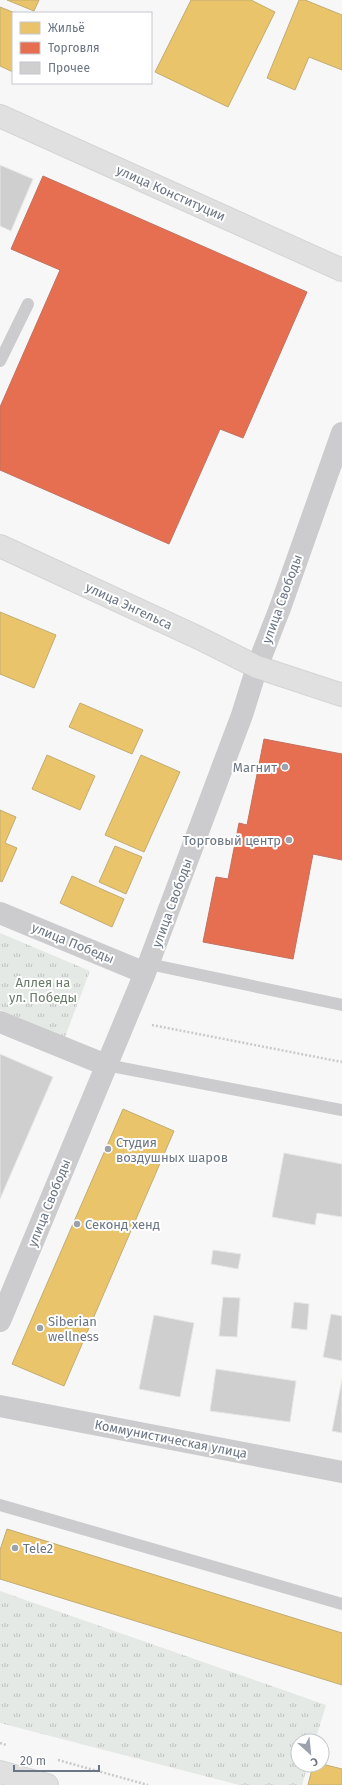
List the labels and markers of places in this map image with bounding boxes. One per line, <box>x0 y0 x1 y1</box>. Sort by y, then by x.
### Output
place label: Магнит <box>233 760 277 775</box>
marker: Магнит <box>280 762 290 772</box>
place label: Торговый центр <box>183 833 281 848</box>
marker: Торговый центр <box>284 835 294 845</box>
place label: Студия воздушных шаров <box>116 1135 228 1165</box>
marker: Студия воздушных шаров <box>103 1144 113 1154</box>
place label: Секонд хенд <box>85 1217 160 1232</box>
marker: Секонд хенд <box>72 1219 82 1229</box>
place label: Siberian wellness <box>48 1314 99 1344</box>
marker: Siberian wellness <box>35 1323 45 1333</box>
place label: Tele2 <box>23 1541 53 1556</box>
marker: Tele2 <box>10 1543 20 1553</box>

